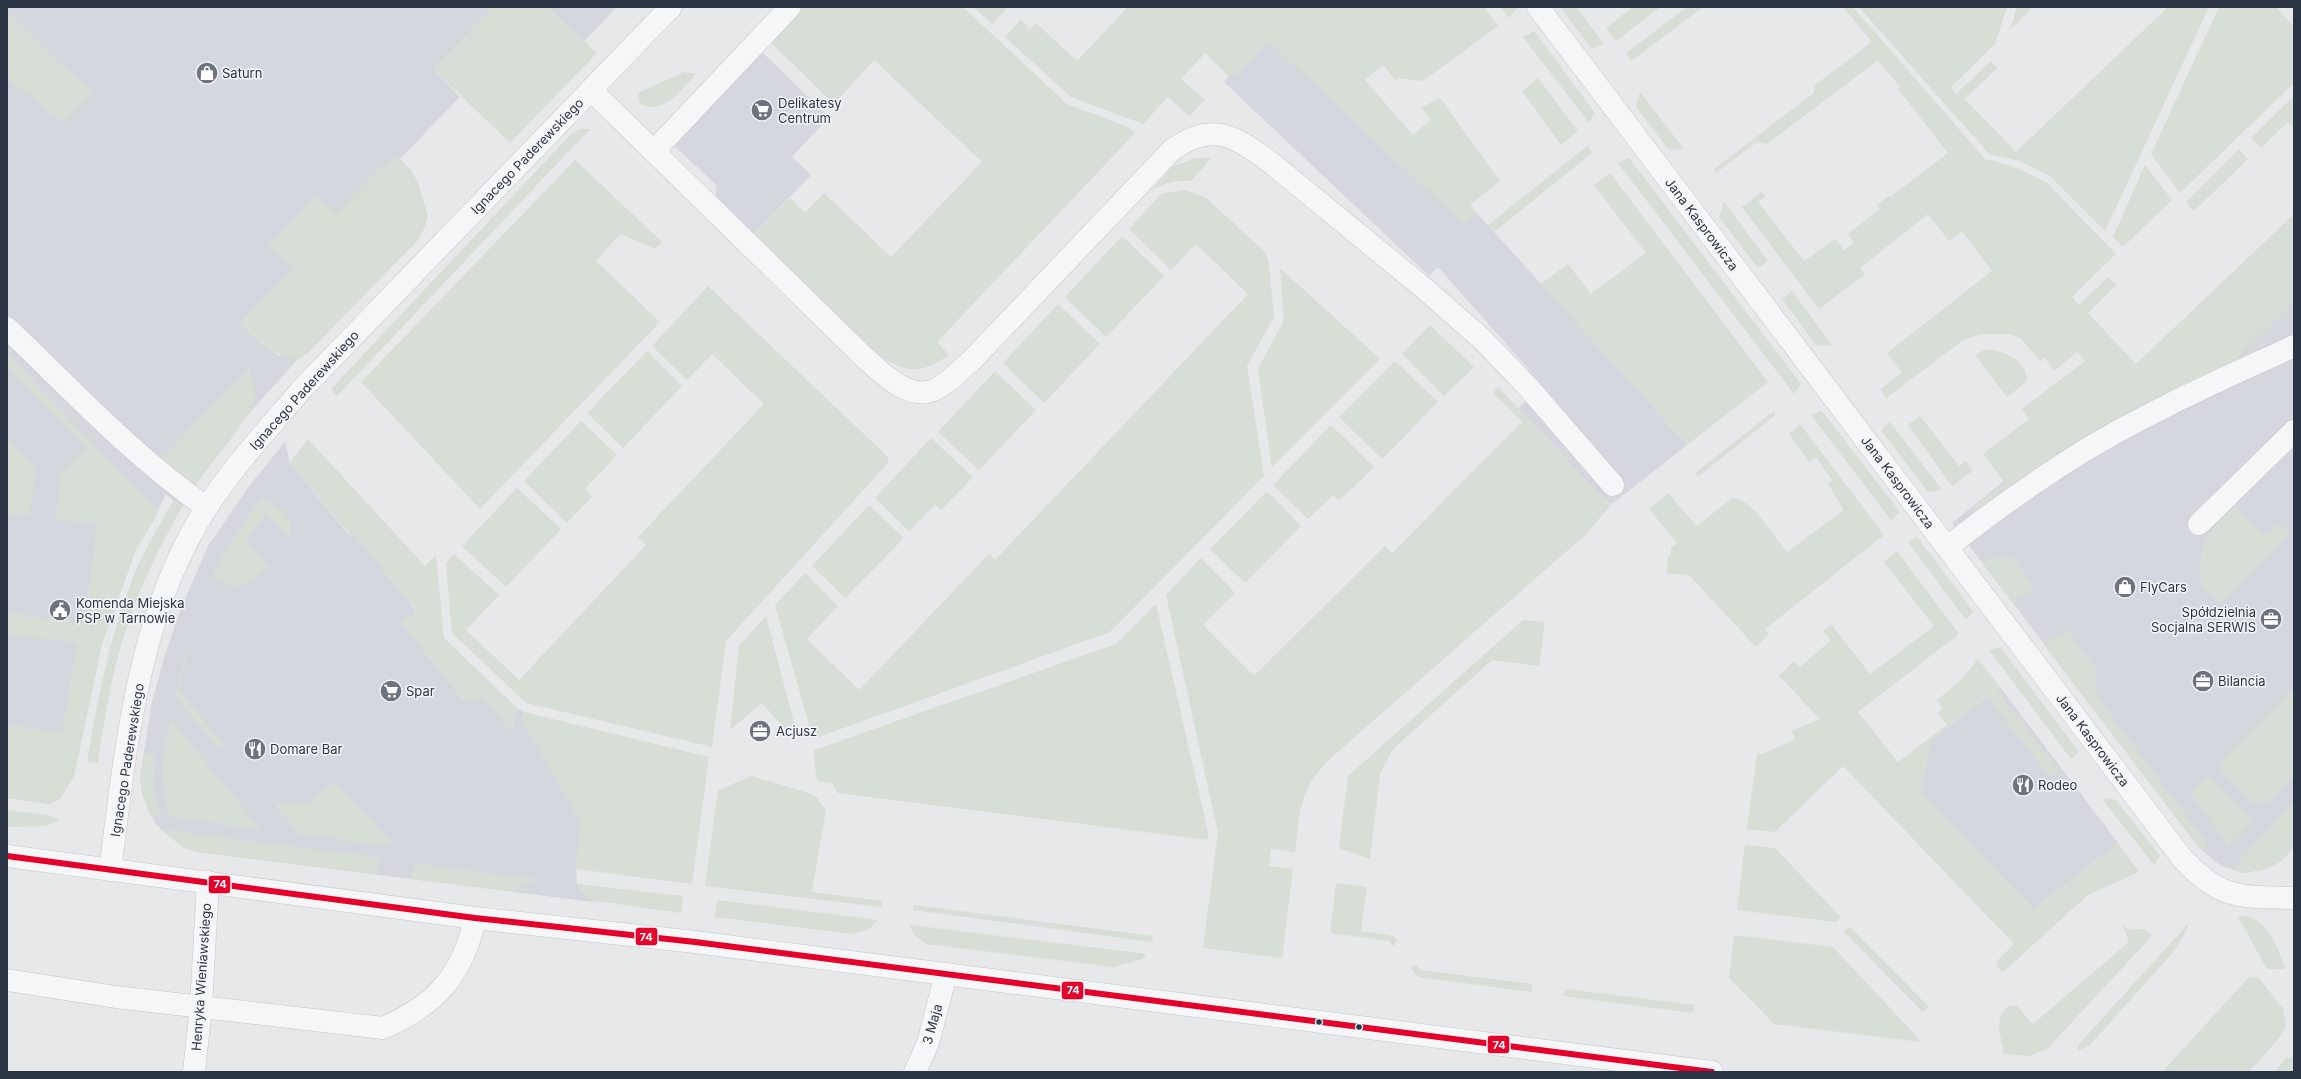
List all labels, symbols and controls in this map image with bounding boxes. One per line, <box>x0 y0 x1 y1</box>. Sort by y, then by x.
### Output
shop icon: Saturn <box>194 60 220 86</box>
place label: Saturn <box>222 65 262 81</box>
street label: Ignacego Paderewskiego <box>467 94 587 217</box>
place label: Delikatesy Centrum <box>778 95 842 126</box>
supermarket icon: Delikatesy Centrum <box>749 97 775 123</box>
street label: Jana Kasprowicza <box>1662 174 1742 274</box>
street label: Ignacego Paderewskiego <box>246 327 362 453</box>
street label: Jana Kasprowicza <box>1858 432 1938 532</box>
shop icon: FlyCars <box>2112 574 2138 600</box>
place label: FlyCars <box>2140 579 2187 595</box>
place label: Komenda Miejska PSP w Tarnowie <box>76 595 185 626</box>
public building icon: Komenda Miejska PSP w Tarnowie <box>47 597 73 623</box>
place label: Spółdzielnia Socjalna SERWIS <box>2151 604 2256 635</box>
office icon: Spółdzielnia Socjalna SERWIS <box>2258 606 2284 632</box>
office icon: Bilancia <box>2190 668 2216 694</box>
place label: Bilancia <box>2218 673 2266 689</box>
supermarket icon: Spar <box>378 678 404 704</box>
street label: Ignacego Paderewskiego <box>107 682 147 838</box>
place label: Spar <box>406 683 435 699</box>
street label: Jana Kasprowicza <box>2053 690 2133 790</box>
office icon: Acjusz <box>747 718 773 744</box>
place label: Acjusz <box>776 723 817 739</box>
restaurant icon: Domare Bar <box>242 736 268 762</box>
place label: Domare Bar <box>270 741 343 757</box>
restaurant icon: Rodeo <box>2010 772 2036 798</box>
place label: Rodeo <box>2038 777 2078 793</box>
line badge: 74 <box>208 875 231 894</box>
text: 74 <box>213 877 227 891</box>
street label: Henryka Wieniawskiego <box>188 902 214 1052</box>
line badge: 74 <box>635 927 658 946</box>
text: 74 <box>639 930 653 944</box>
line badge: 74 <box>1061 981 1084 1000</box>
text: 74 <box>1066 983 1080 997</box>
street label: 3 Maja <box>919 1002 945 1046</box>
unlabelled marker <box>1314 1017 1324 1027</box>
unlabelled marker <box>1354 1022 1364 1032</box>
line badge: 74 <box>1487 1035 1510 1054</box>
text: 74 <box>1492 1038 1506 1052</box>

